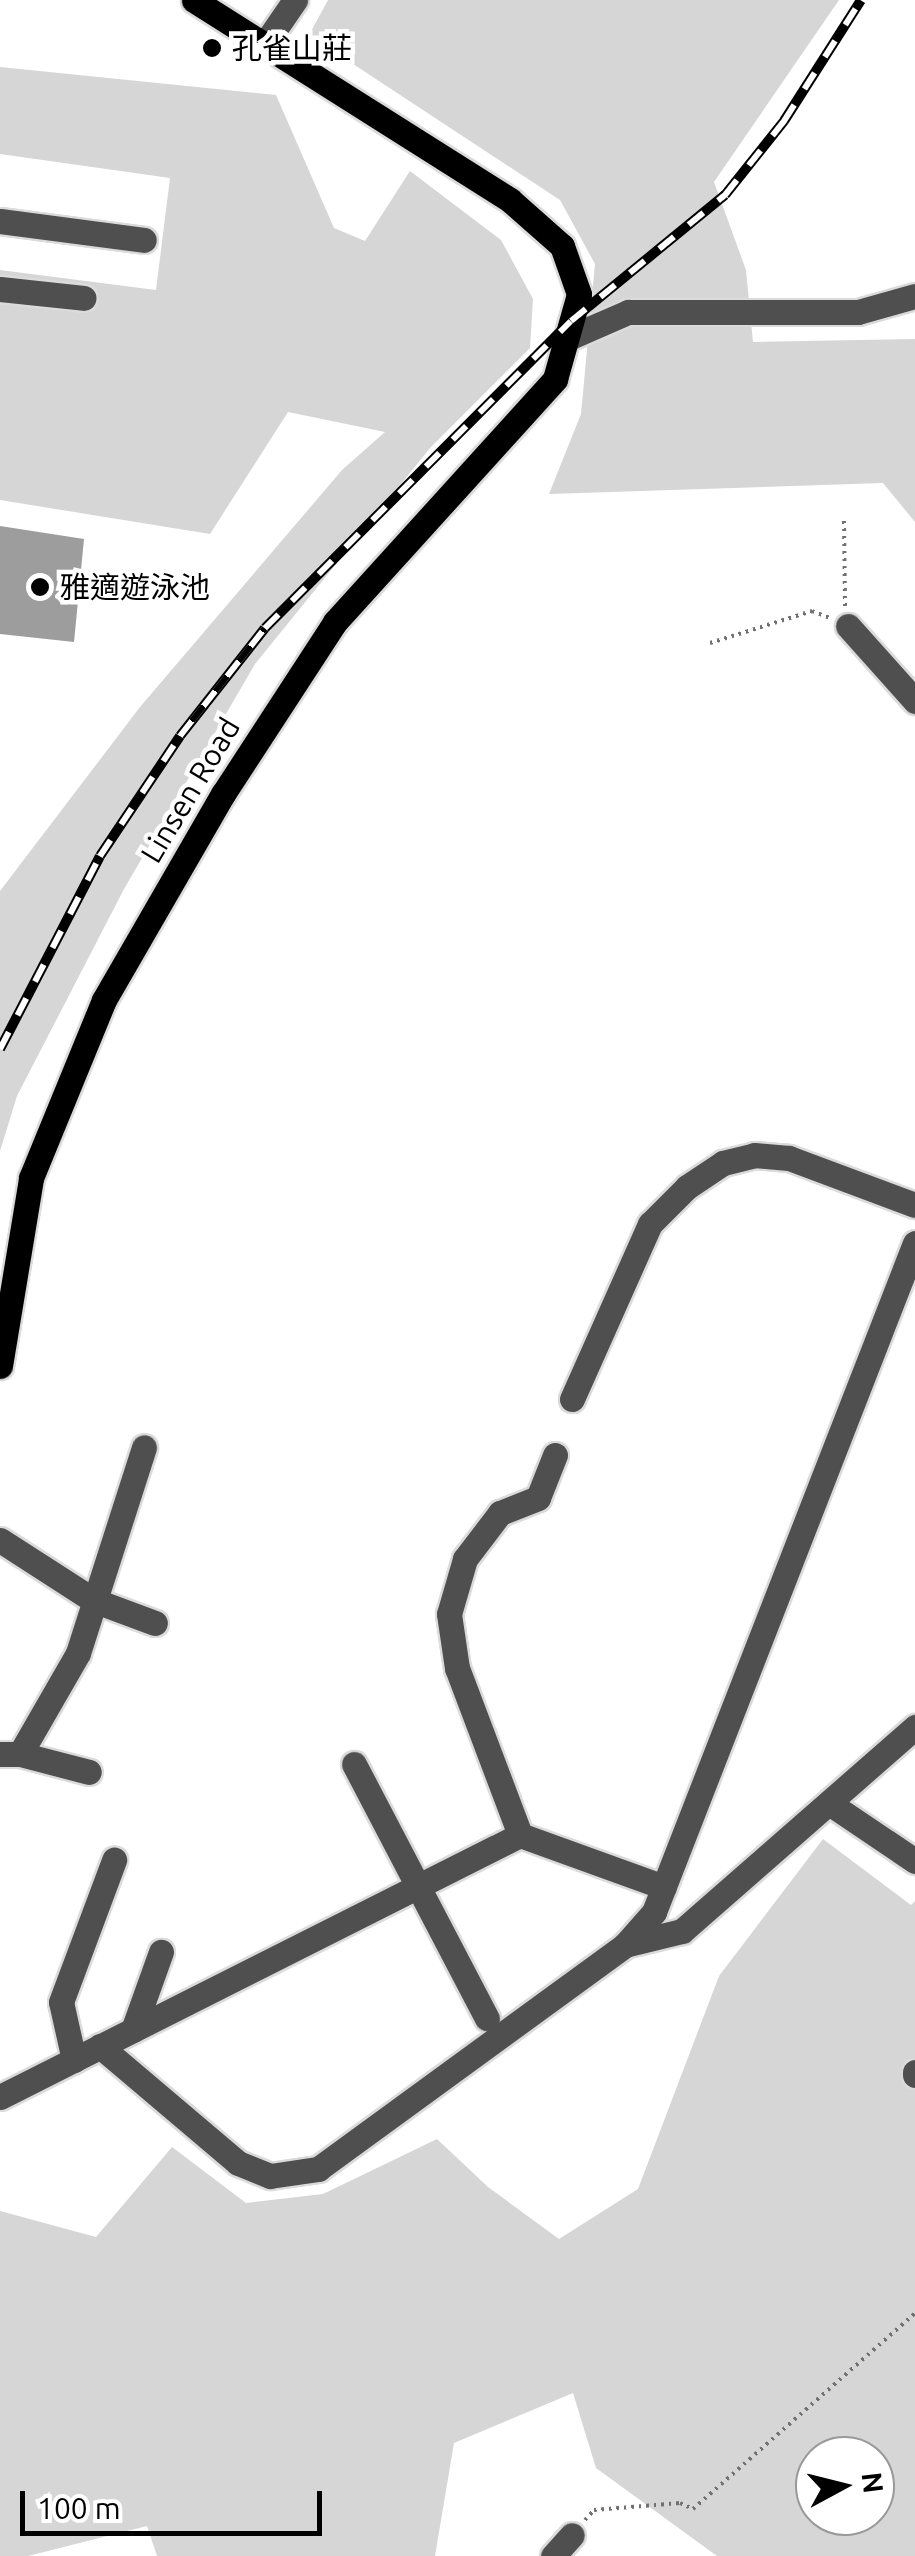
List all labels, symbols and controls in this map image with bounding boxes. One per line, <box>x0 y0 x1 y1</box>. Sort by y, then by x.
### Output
place label: 孔雀山莊 <box>232 30 352 66</box>
marker: 孔雀山莊 <box>201 37 223 59</box>
place label: 雅適遊泳池 <box>60 569 210 605</box>
marker: 雅適遊泳池 <box>29 576 51 598</box>
street label: Linsen Road <box>133 711 247 869</box>
north arrow <box>795 2436 895 2536</box>
text: N <box>857 2470 890 2495</box>
scale bar <box>25 2471 328 2533</box>
text: 100 m <box>37 2491 121 2525</box>

